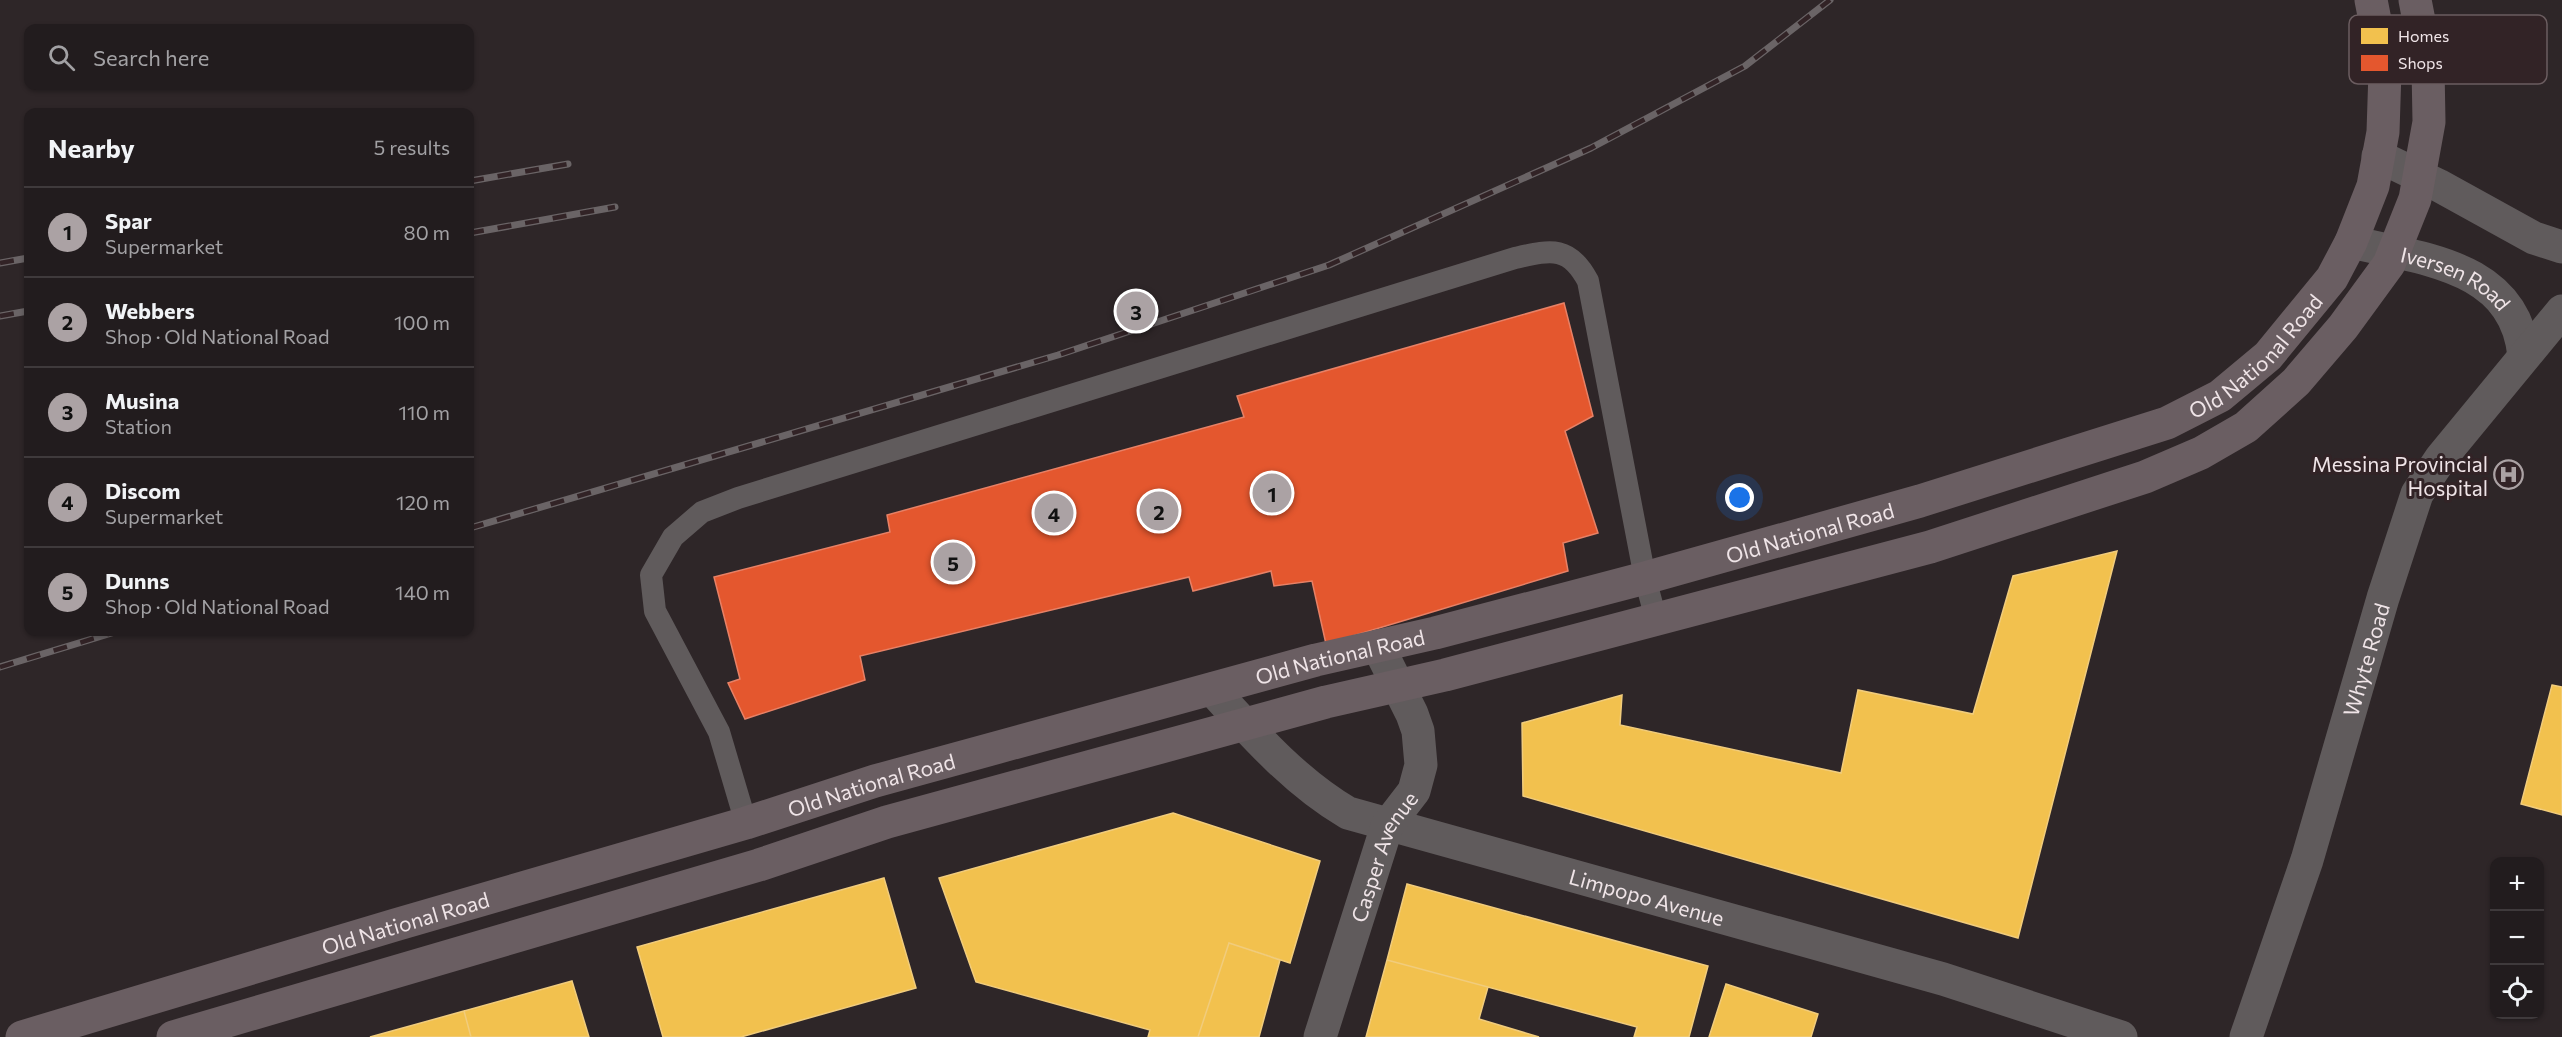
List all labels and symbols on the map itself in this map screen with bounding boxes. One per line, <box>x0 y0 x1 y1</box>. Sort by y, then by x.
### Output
legend <box>2349 15 2547 84</box>
text: Homes <box>2398 26 2449 45</box>
text: Shops <box>2398 53 2443 72</box>
street label: Iversen Road <box>2398 241 2517 315</box>
pin: 3 <box>1116 288 1156 334</box>
street label: Old National Road <box>2184 288 2327 423</box>
place label: Messina Provincial Hospital <box>2312 451 2488 500</box>
hospital icon: Messina Provincial Hospital <box>2493 459 2525 491</box>
pin: 1 <box>1252 470 1292 516</box>
your location <box>1725 483 1754 512</box>
pin: 2 <box>1140 488 1178 534</box>
pin: 4 <box>1034 490 1074 536</box>
street label: Old National Road <box>1723 496 1897 567</box>
pin: 5 <box>934 540 972 584</box>
street label: Whyte Road <box>2337 600 2393 719</box>
street label: Old National Road <box>1252 623 1427 689</box>
street label: Old National Road <box>784 747 958 821</box>
street label: Casper Avenue <box>1345 786 1422 925</box>
street label: Limpopo Avenue <box>1566 863 1727 930</box>
street label: Old National Road <box>318 886 492 959</box>

